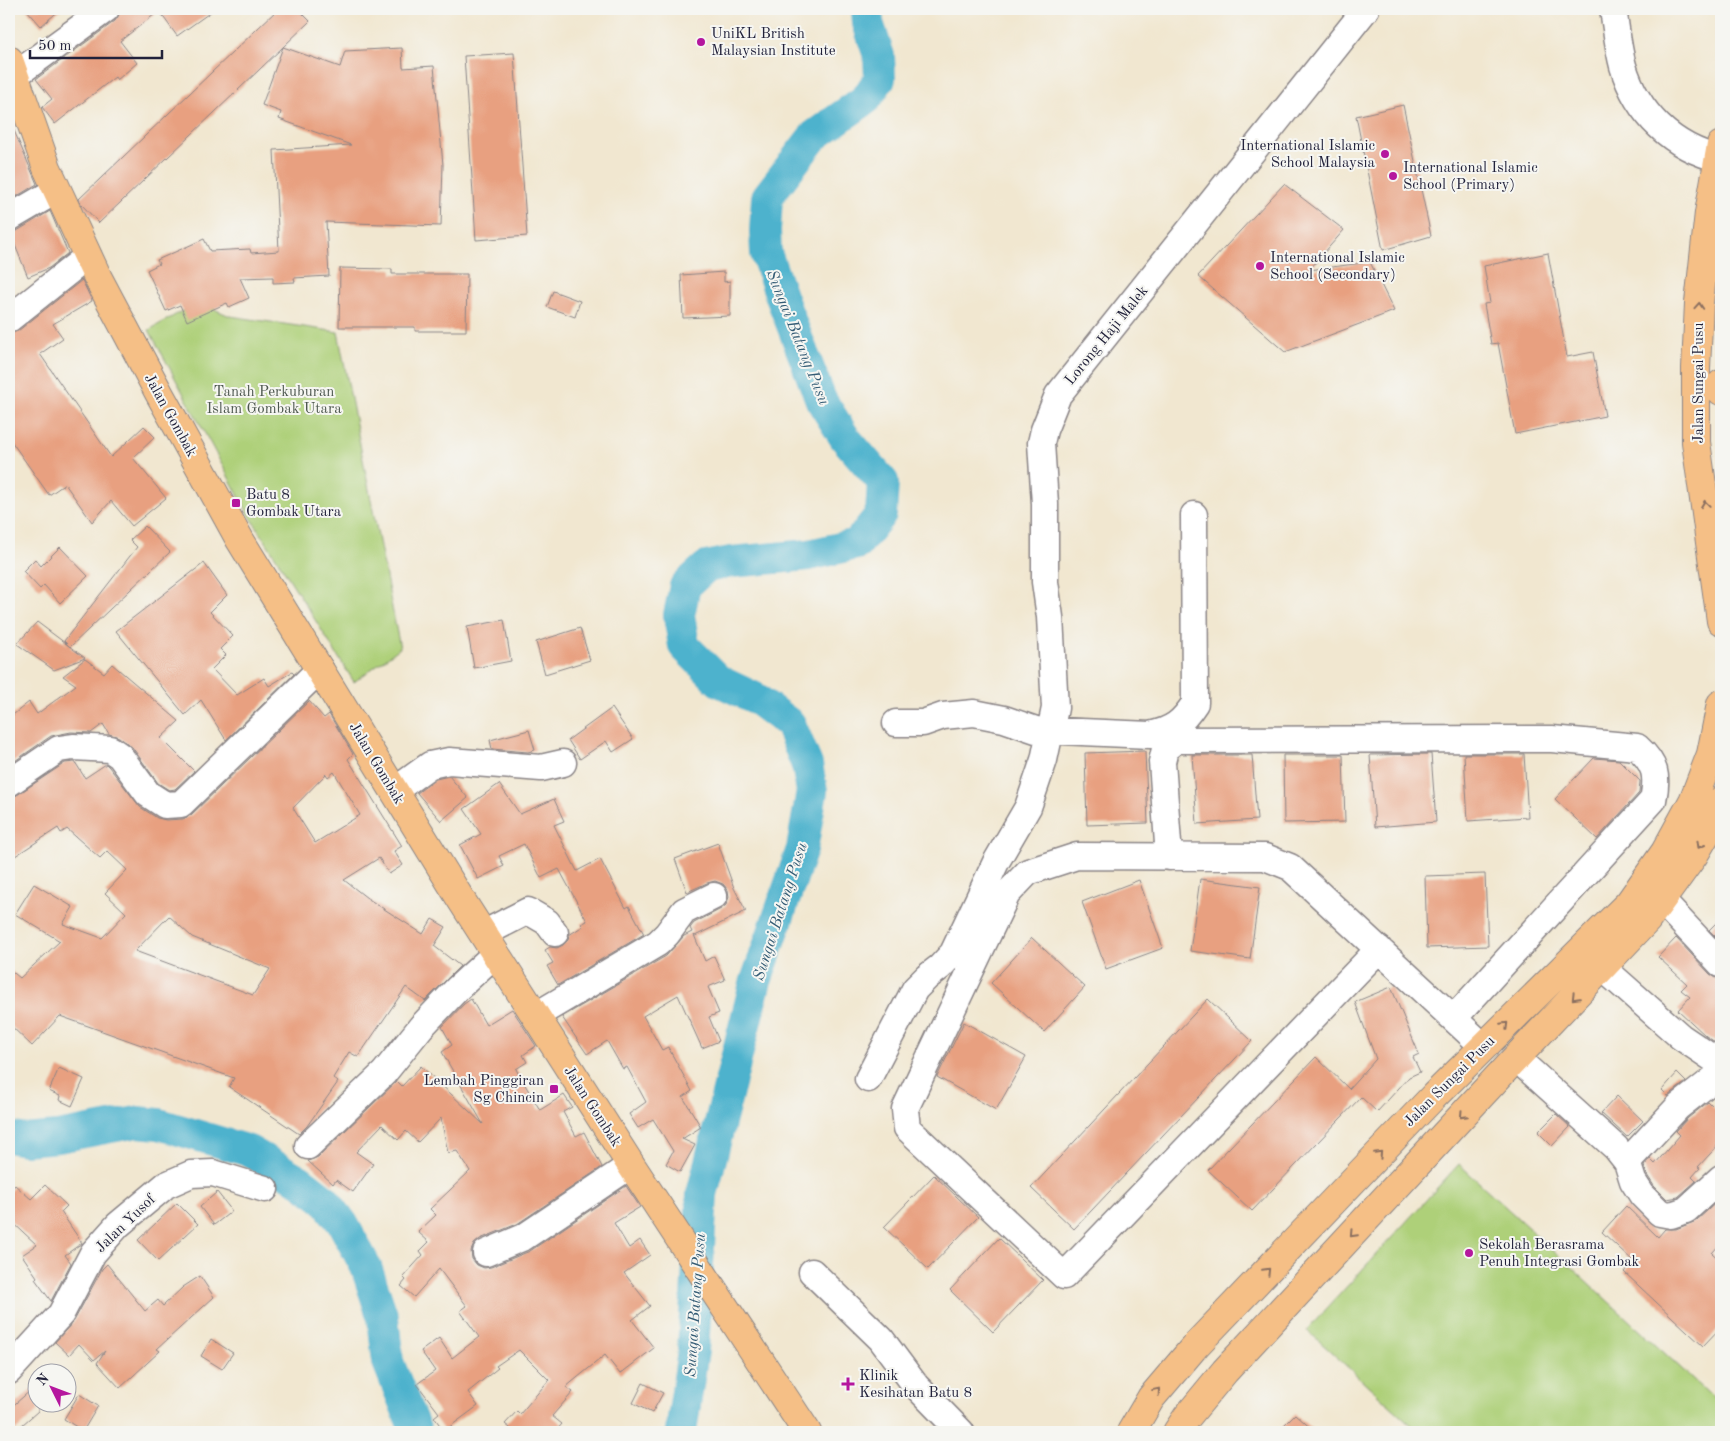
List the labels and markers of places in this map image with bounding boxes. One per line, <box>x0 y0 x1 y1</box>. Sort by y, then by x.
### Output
place label: UniKL British Malaysian Institute <box>711 27 836 59</box>
marker: UniKL British Malaysian Institute <box>695 36 707 48</box>
place label: International Islamic School Malaysia <box>1240 139 1376 171</box>
marker: International Islamic School Malaysia <box>1379 148 1391 160</box>
place label: International Islamic School (Primary) <box>1403 161 1538 193</box>
marker: International Islamic School (Primary) <box>1387 170 1399 182</box>
place label: International Islamic School (Secondary) <box>1270 251 1405 283</box>
marker: International Islamic School (Secondary) <box>1254 260 1266 272</box>
place label: Batu 8 Gombak Utara <box>246 488 342 520</box>
marker: Batu 8 Gombak Utara <box>230 497 242 509</box>
place label: Lembah Pinggiran Sg Chincin <box>423 1074 544 1106</box>
marker: Lembah Pinggiran Sg Chincin <box>548 1083 560 1095</box>
place label: Sekolah Berasrama Penuh Integrasi Gombak <box>1479 1238 1640 1270</box>
marker: Sekolah Berasrama Penuh Integrasi Gombak <box>1463 1247 1475 1259</box>
place label: Klinik Kesihatan Batu 8 <box>859 1369 972 1401</box>
marker: Klinik Kesihatan Batu 8 <box>841 1377 855 1391</box>

